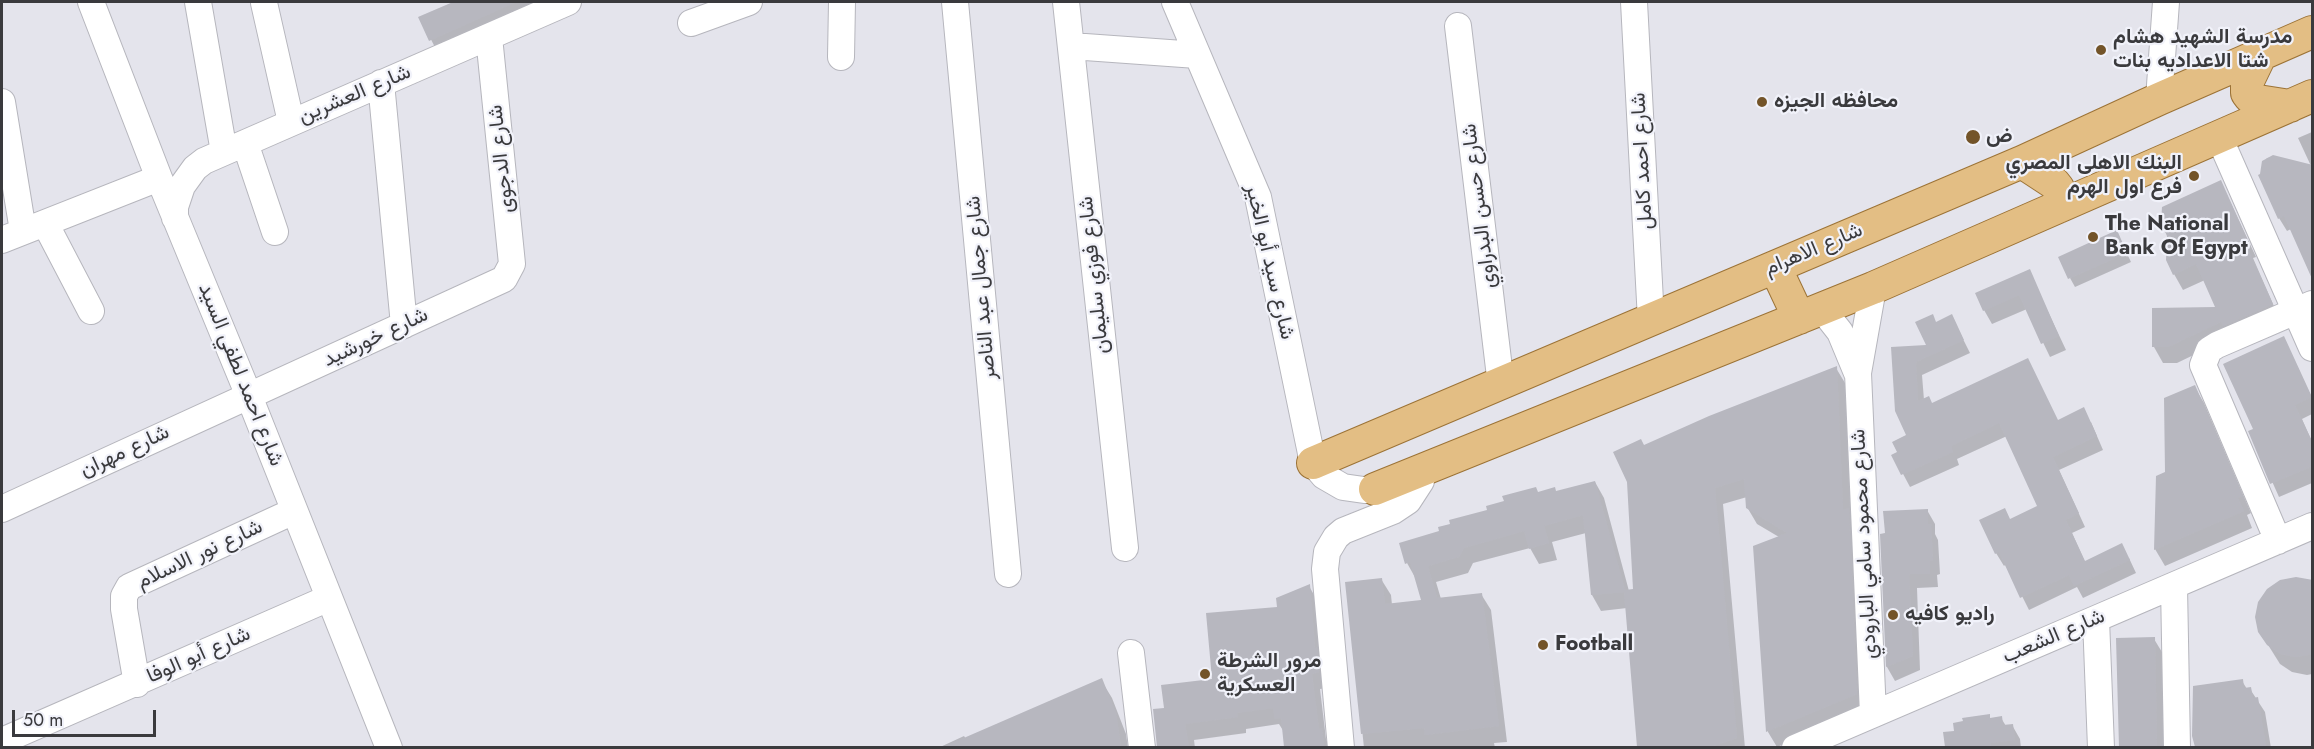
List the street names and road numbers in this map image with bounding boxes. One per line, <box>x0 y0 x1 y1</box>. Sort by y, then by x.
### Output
street label: شارع العشرين <box>295 60 415 130</box>
street label: شارع احمد كامل <box>1627 92 1659 230</box>
street label: شارع الدجوى <box>484 104 520 214</box>
street label: شارع حسن البدراوي <box>1457 122 1503 290</box>
street label: شارع سيد أبو الخير <box>1239 182 1299 342</box>
street label: شارع جمال عبد الناصر <box>961 195 1003 381</box>
street label: شارع فوزي سليمان <box>1074 195 1116 355</box>
street label: شارع الاهرام <box>1761 218 1867 282</box>
street label: شارع احمد لطفي السيد <box>192 280 288 470</box>
street label: شارع خورشيد <box>320 303 432 373</box>
street label: شارع مهران <box>76 420 174 484</box>
street label: شارع محمود سامي البارودي <box>1846 428 1884 660</box>
street label: شارع نور الاسلام <box>133 515 267 595</box>
street label: شارع الشعب <box>1999 604 2109 670</box>
street label: شارع أبو الوفا <box>143 622 255 690</box>

